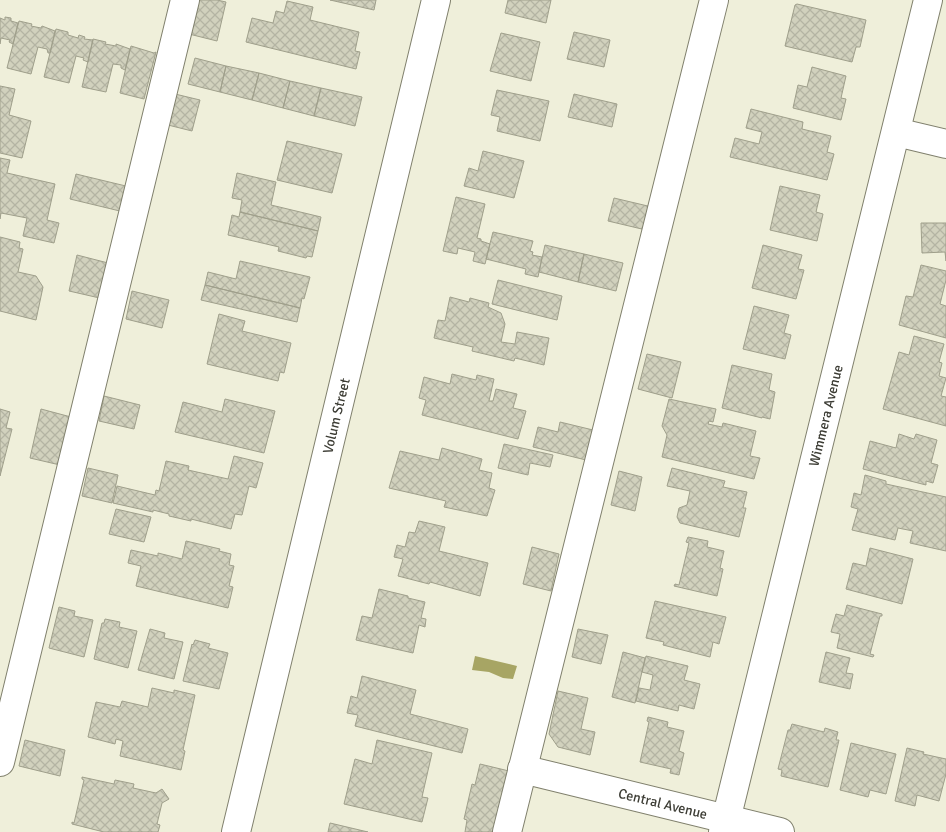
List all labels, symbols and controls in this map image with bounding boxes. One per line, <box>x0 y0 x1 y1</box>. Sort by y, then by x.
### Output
street label: Wimmera Avenue <box>805 363 846 468</box>
street label: Volum Street <box>319 376 353 455</box>
street label: Central Avenue <box>617 784 709 822</box>

